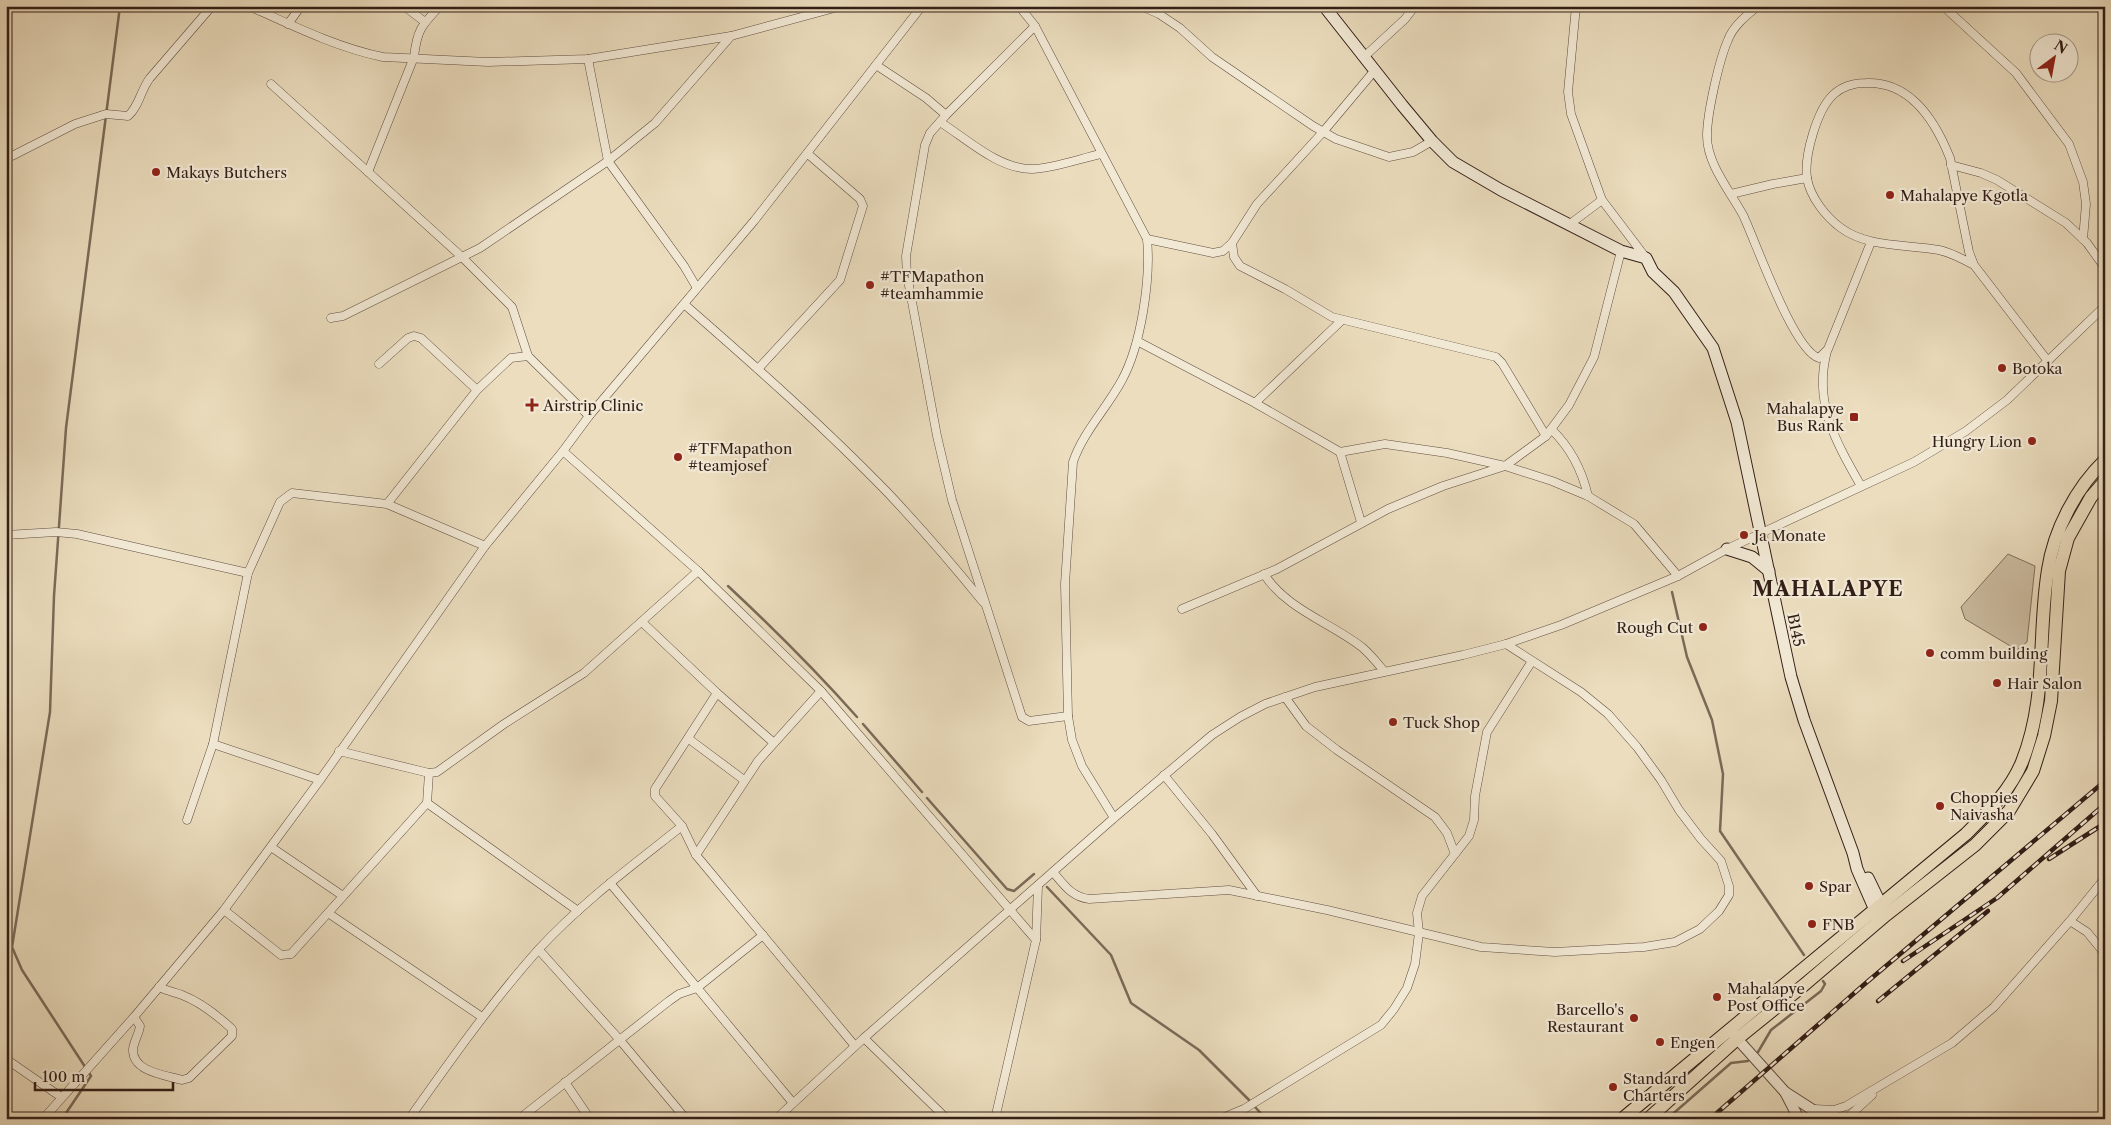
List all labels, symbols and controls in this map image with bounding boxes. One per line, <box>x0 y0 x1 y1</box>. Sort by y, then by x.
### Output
north arrow <box>2028 32 2078 82</box>
text: N <box>2051 36 2071 58</box>
place label: Makays Butchers <box>166 163 287 182</box>
marker: Makays Butchers <box>150 166 162 178</box>
place label: Mahalapye Kgotla <box>1900 186 2028 205</box>
marker: Mahalapye Kgotla <box>1884 189 1896 201</box>
place label: #TFMapathon #teamhammie <box>880 267 985 303</box>
marker: #TFMapathon #teamhammie <box>864 279 876 291</box>
place label: Botoka <box>2012 359 2063 378</box>
marker: Botoka <box>1996 362 2008 374</box>
place label: Airstrip Clinic <box>542 396 643 415</box>
marker: Airstrip Clinic <box>525 398 539 412</box>
place label: Mahalapye Bus Rank <box>1766 399 1845 435</box>
marker: Mahalapye Bus Rank <box>1848 411 1860 423</box>
place label: Hungry Lion <box>1932 432 2023 451</box>
marker: Hungry Lion <box>2026 435 2038 447</box>
place label: #TFMapathon #teamjosef <box>688 439 793 475</box>
marker: #TFMapathon #teamjosef <box>672 451 684 463</box>
place label: Ja Monate <box>1752 526 1826 545</box>
marker: Ja Monate <box>1738 529 1750 541</box>
district label: MAHALAPYE <box>1752 577 1904 601</box>
street label: B145 <box>1783 612 1809 648</box>
place label: Rough Cut <box>1616 618 1694 637</box>
marker: Rough Cut <box>1697 621 1709 633</box>
place label: comm building <box>1940 644 2047 663</box>
marker: comm building <box>1924 647 1936 659</box>
place label: Hair Salon <box>2007 674 2083 693</box>
marker: Hair Salon <box>1991 677 2003 689</box>
place label: Tuck Shop <box>1403 713 1480 732</box>
marker: Tuck Shop <box>1387 716 1399 728</box>
place label: Choppies Naivasha <box>1950 788 2018 824</box>
marker: Choppies Naivasha <box>1934 800 1946 812</box>
place label: Spar <box>1819 877 1852 896</box>
marker: Spar <box>1803 880 1815 892</box>
place label: FNB <box>1822 915 1855 934</box>
marker: FNB <box>1806 918 1818 930</box>
place label: Mahalapye Post Office <box>1727 979 1805 1015</box>
marker: Mahalapye Post Office <box>1711 991 1723 1003</box>
place label: Barcello's Restaurant <box>1547 1000 1625 1036</box>
marker: Barcello's Restaurant <box>1628 1012 1640 1024</box>
place label: Engen <box>1670 1033 1716 1052</box>
marker: Engen <box>1654 1036 1666 1048</box>
scale bar <box>35 1060 172 1092</box>
text: 100 m <box>42 1067 85 1086</box>
place label: Standard Charters <box>1623 1069 1687 1105</box>
marker: Standard Charters <box>1607 1081 1619 1093</box>

